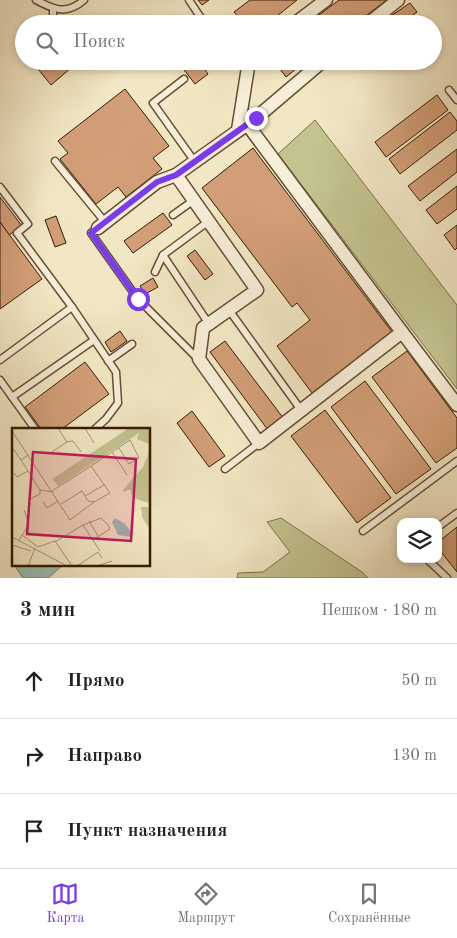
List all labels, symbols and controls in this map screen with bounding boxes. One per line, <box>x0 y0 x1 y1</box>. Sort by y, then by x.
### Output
search box <box>15 15 442 70</box>
icon: search <box>33 29 61 57</box>
text: Поиск <box>73 33 125 52</box>
route end <box>245 107 268 130</box>
route start <box>127 288 150 311</box>
inset map <box>12 428 150 566</box>
map controls <box>397 518 442 563</box>
button: layers <box>397 518 442 563</box>
text: 3 мин <box>20 600 75 621</box>
text: Пешком · 180 m <box>321 603 437 619</box>
icon: ahead <box>20 667 48 695</box>
text: Прямо <box>67 672 125 691</box>
text: 50 m <box>401 673 437 689</box>
icon: right <box>20 742 48 770</box>
text: Направо <box>67 747 142 766</box>
text: 130 m <box>392 748 437 764</box>
icon: arrive <box>20 817 48 845</box>
text: Пункт назначения <box>67 822 227 841</box>
tab: Карта <box>47 880 84 927</box>
tab: Маршрут <box>177 880 235 927</box>
tab: Сохранённые <box>328 880 410 927</box>

